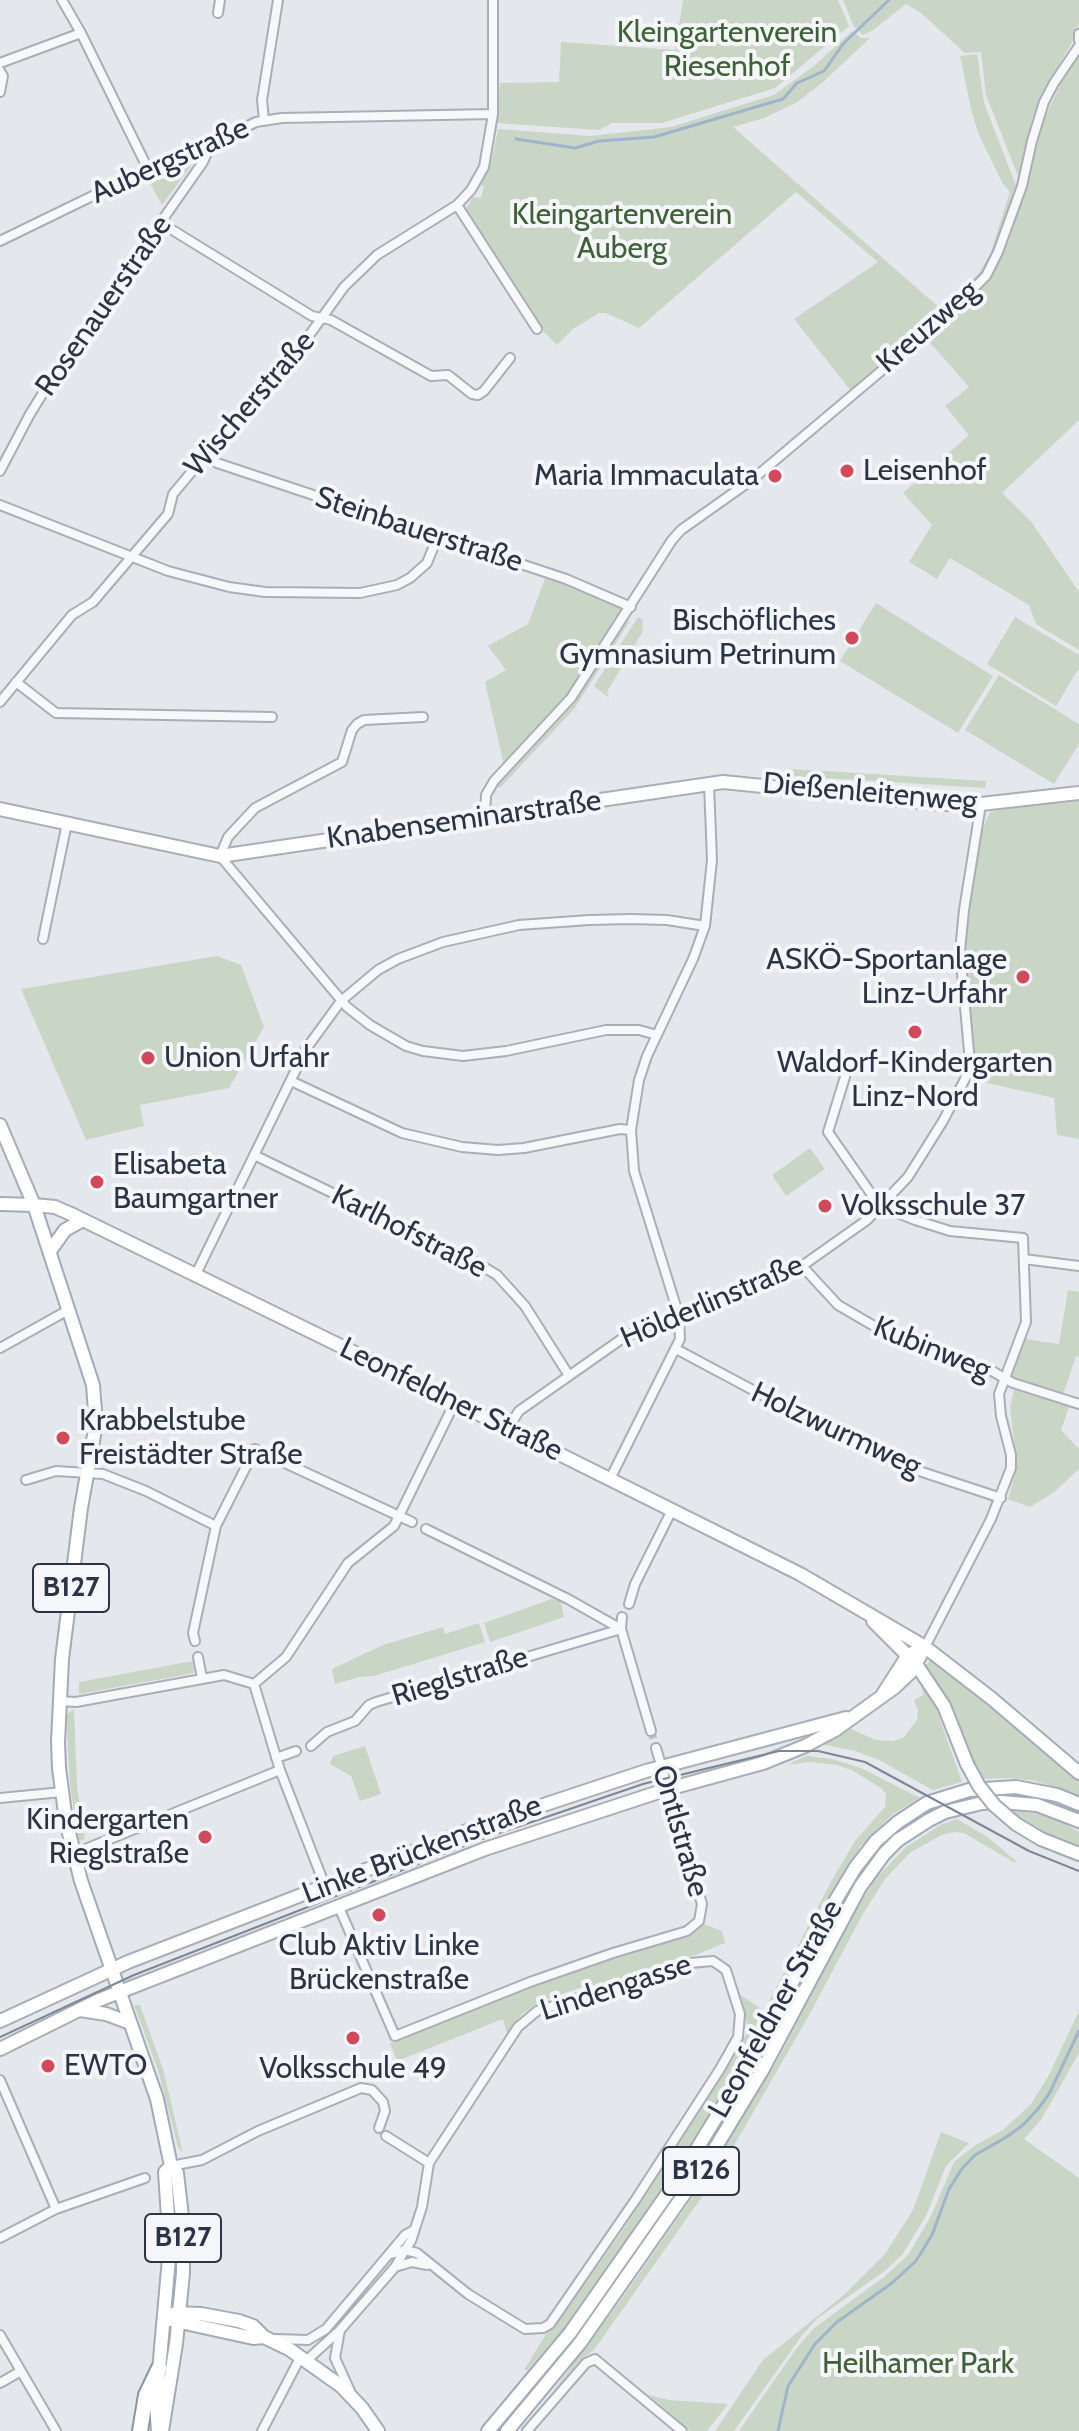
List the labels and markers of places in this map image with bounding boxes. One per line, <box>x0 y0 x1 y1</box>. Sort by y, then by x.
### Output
place label: Leisenhof <box>863 453 987 489</box>
place label: Maria Immaculata <box>534 458 759 494</box>
marker: Leisenhof <box>838 462 856 480</box>
marker: Maria Immaculata <box>766 467 784 485</box>
place label: Bischöfliches Gymnasium Petrinum <box>559 603 836 674</box>
marker: Bischöfliches Gymnasium Petrinum <box>843 629 861 647</box>
place label: ASKÖ-Sportanlage Linz-Urfahr <box>766 942 1007 1012</box>
marker: ASKÖ-Sportanlage Linz-Urfahr <box>1014 968 1032 986</box>
marker: Waldorf-Kindergarten Linz-Nord <box>906 1023 924 1041</box>
place label: Union Urfahr <box>164 1040 329 1076</box>
place label: Waldorf-Kindergarten Linz-Nord <box>777 1045 1053 1116</box>
marker: Union Urfahr <box>139 1049 157 1067</box>
place label: Elisabeta Baumgartner <box>113 1147 278 1218</box>
marker: Elisabeta Baumgartner <box>88 1173 106 1191</box>
place label: Volksschule 37 <box>841 1188 1025 1224</box>
marker: Volksschule 37 <box>816 1197 834 1215</box>
place label: Krabbelstube Freistädter Straße <box>79 1403 303 1474</box>
marker: Krabbelstube Freistädter Straße <box>54 1429 72 1447</box>
place label: Kindergarten Rieglstraße <box>26 1802 189 1872</box>
marker: Kindergarten Rieglstraße <box>196 1828 214 1846</box>
marker: Club Aktiv Linke Brückenstraße <box>370 1906 388 1924</box>
place label: Club Aktiv Linke Brückenstraße <box>279 1928 479 1998</box>
marker: Volksschule 49 <box>344 2029 362 2047</box>
place label: EWTO <box>64 2048 147 2084</box>
place label: Volksschule 49 <box>259 2051 447 2087</box>
marker: EWTO <box>39 2057 57 2075</box>

